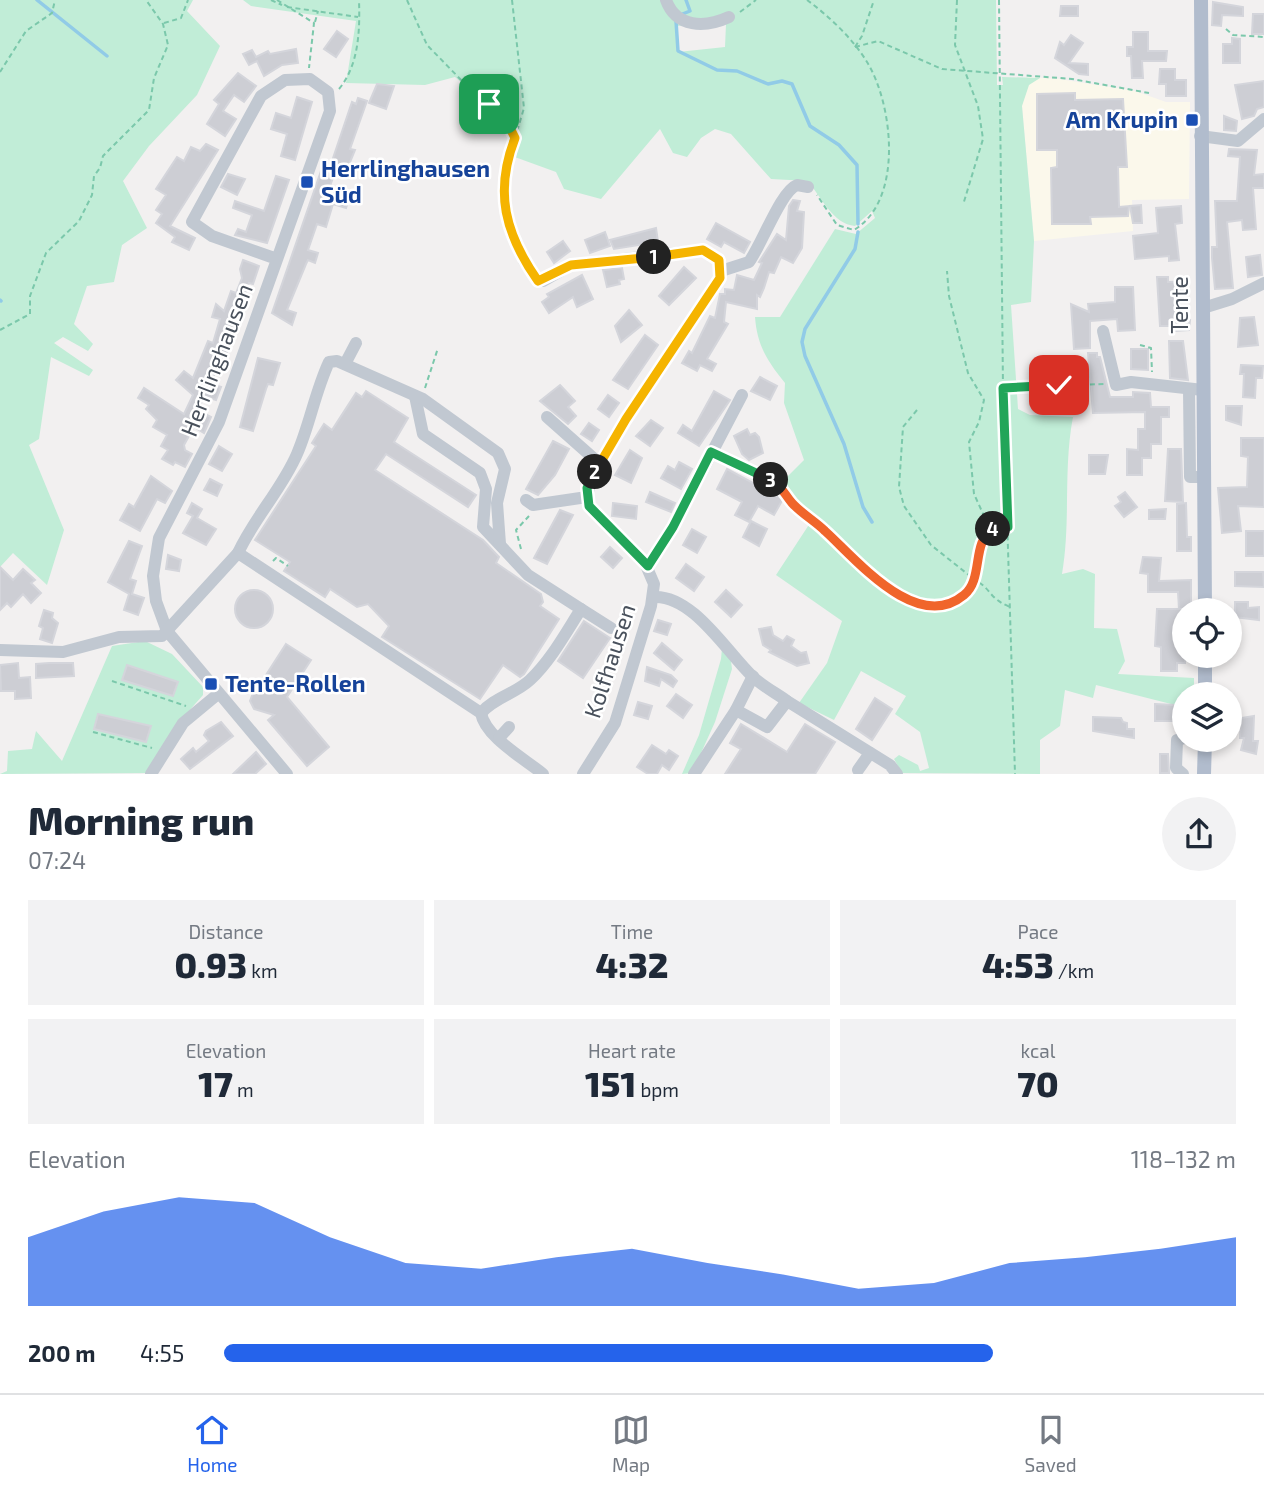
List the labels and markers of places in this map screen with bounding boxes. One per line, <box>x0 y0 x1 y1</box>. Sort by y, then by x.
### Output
pin <box>459 74 519 134</box>
place label: Am Krupin <box>1066 105 1178 133</box>
marker: Am Krupin <box>1184 112 1200 128</box>
place label: Herrlinghausen Süd <box>321 154 490 208</box>
marker: Herrlinghausen Süd <box>299 174 315 190</box>
pin: 1 <box>636 240 672 274</box>
pin <box>1029 355 1089 415</box>
pin: 2 <box>578 454 612 490</box>
pin: 3 <box>754 462 788 498</box>
pin: 4 <box>976 512 1010 546</box>
place label: Tente-Rollen <box>225 669 365 697</box>
marker: Tente-Rollen <box>203 676 219 692</box>

